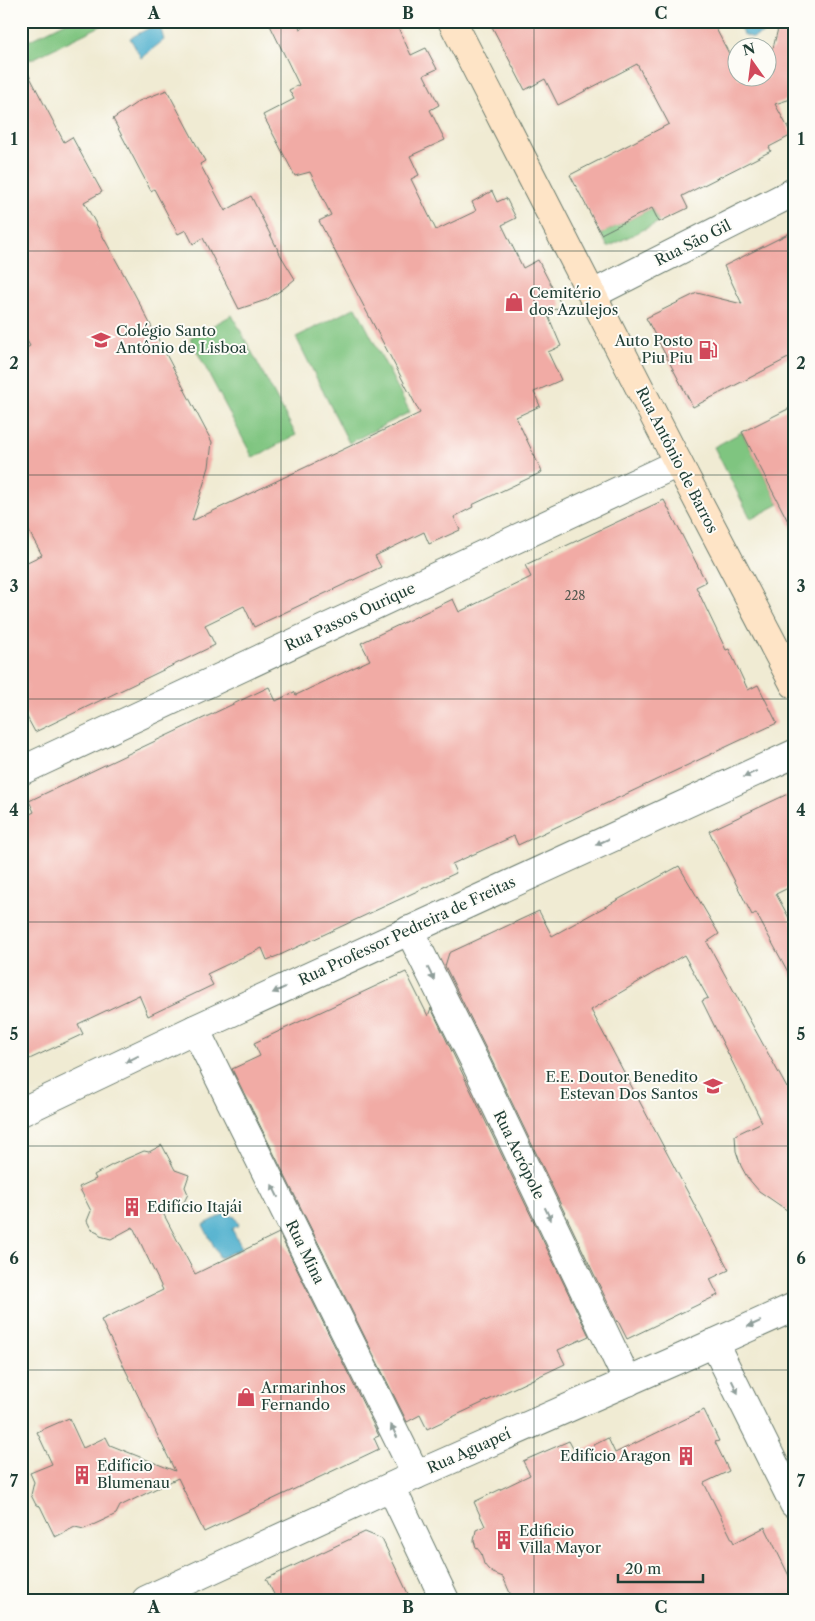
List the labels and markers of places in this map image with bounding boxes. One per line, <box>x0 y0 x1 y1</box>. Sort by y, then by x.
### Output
place label: Cemitério dos Azulejos <box>529 283 618 319</box>
shop icon: Cemitério dos Azulejos <box>503 291 525 313</box>
place label: Colégio Santo Antônio de Lisboa <box>115 321 247 357</box>
school or university icon: Colégio Santo Antônio de Lisboa <box>90 329 112 351</box>
place label: Auto Posto Piu Piu <box>614 331 693 367</box>
fuel station icon: Auto Posto Piu Piu <box>697 339 719 361</box>
place label: E.E. Doutor Benedito Estevan Dos Santos <box>545 1067 698 1103</box>
school or university icon: E.E. Doutor Benedito Estevan Dos Santos <box>702 1075 724 1097</box>
building icon: Edifício Itajái <box>121 1196 143 1218</box>
place label: Edifício Itajái <box>147 1197 243 1216</box>
place label: Armarinhos Fernando <box>260 1378 346 1414</box>
shop icon: Armarinhos Fernando <box>235 1386 257 1408</box>
building icon: Edifício Aragon <box>675 1445 697 1467</box>
place label: Edifício Aragon <box>560 1446 672 1465</box>
place label: Edifício Blumenau <box>97 1456 170 1492</box>
building icon: Edifício Blumenau <box>71 1464 93 1486</box>
place label: Edificio Villa Mayor <box>518 1521 602 1557</box>
building icon: Edificio Villa Mayor <box>493 1529 515 1551</box>

